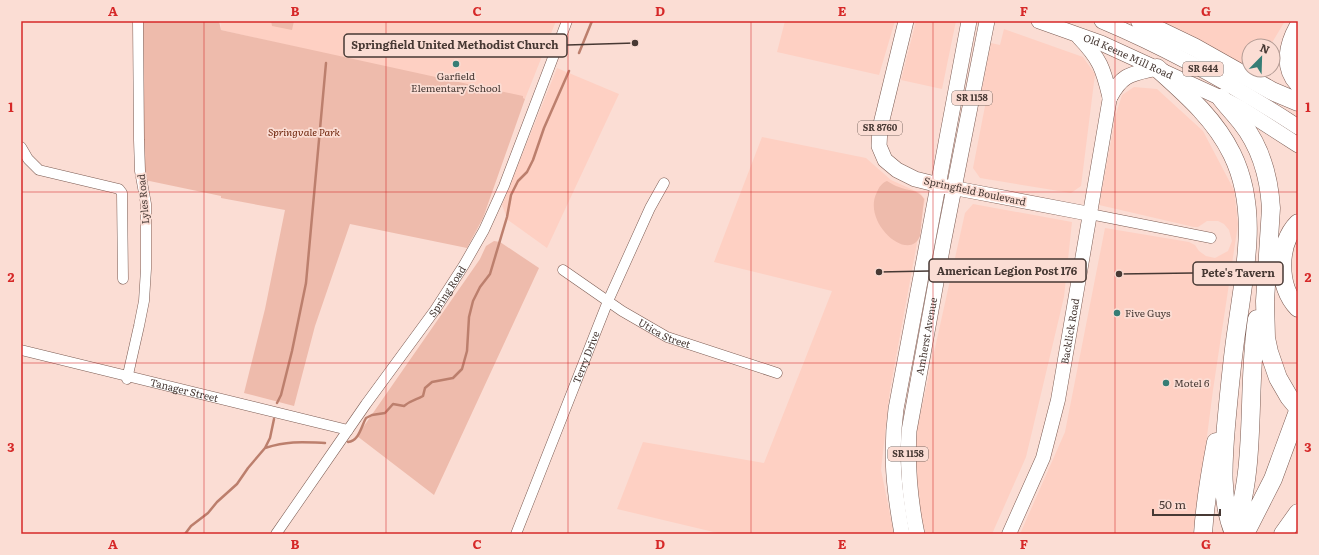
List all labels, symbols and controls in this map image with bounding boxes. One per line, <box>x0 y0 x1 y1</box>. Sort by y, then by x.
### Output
text: A <box>108 1 118 20</box>
text: B <box>291 1 300 20</box>
text: C <box>472 1 482 20</box>
text: D <box>655 1 665 20</box>
text: E <box>838 1 847 20</box>
text: F <box>1020 1 1028 20</box>
text: G <box>1201 1 1211 20</box>
street label: Old Keene Mill Road <box>1082 29 1176 82</box>
callout: Springfield United Methodist Church <box>344 34 567 57</box>
text: Springfield United Methodist Church <box>351 36 559 52</box>
north arrow <box>1241 38 1281 78</box>
text: N <box>1258 39 1273 57</box>
marker: Garfield Elementary School <box>451 59 461 69</box>
road number: SR 644 <box>1183 62 1223 76</box>
place label: Garfield Elementary School <box>411 68 502 95</box>
road number: SR 1158 <box>952 91 992 105</box>
text: 1 <box>8 97 14 116</box>
text: 1 <box>1305 97 1311 116</box>
road number: SR 8760 <box>858 121 902 135</box>
park label: Springvale Park <box>268 124 341 139</box>
street label: Springfield Boulevard <box>923 172 1028 209</box>
street label: Lyles Road <box>133 173 152 225</box>
callout: American Legion Post 176 <box>929 259 1086 282</box>
street label: Spring Road <box>424 262 469 320</box>
text: American Legion Post 176 <box>937 262 1078 278</box>
callout: Pete's Tavern <box>1193 262 1283 285</box>
text: Pete's Tavern <box>1201 264 1275 280</box>
text: 2 <box>8 267 15 286</box>
text: 2 <box>1305 267 1312 286</box>
street label: Amherst Avenue <box>911 296 940 376</box>
street label: Backlick Road <box>1056 297 1082 365</box>
place label: Five Guys <box>1125 305 1171 320</box>
marker: Five Guys <box>1112 308 1122 318</box>
street label: Utica Street <box>636 314 693 351</box>
street label: Terry Drive <box>568 329 602 386</box>
street label: Tanager Street <box>149 374 220 405</box>
place label: Motel 6 <box>1174 375 1210 390</box>
marker: Motel 6 <box>1161 378 1171 388</box>
text: 3 <box>7 437 15 456</box>
text: 3 <box>1304 437 1312 456</box>
road number: SR 1158 <box>888 447 928 461</box>
scale bar <box>1153 491 1220 517</box>
text: 50 m <box>1159 495 1186 513</box>
text: A <box>108 534 118 553</box>
text: B <box>291 534 300 553</box>
text: C <box>472 534 482 553</box>
text: D <box>655 534 665 553</box>
text: E <box>838 534 847 553</box>
text: F <box>1020 534 1028 553</box>
text: G <box>1201 534 1211 553</box>

